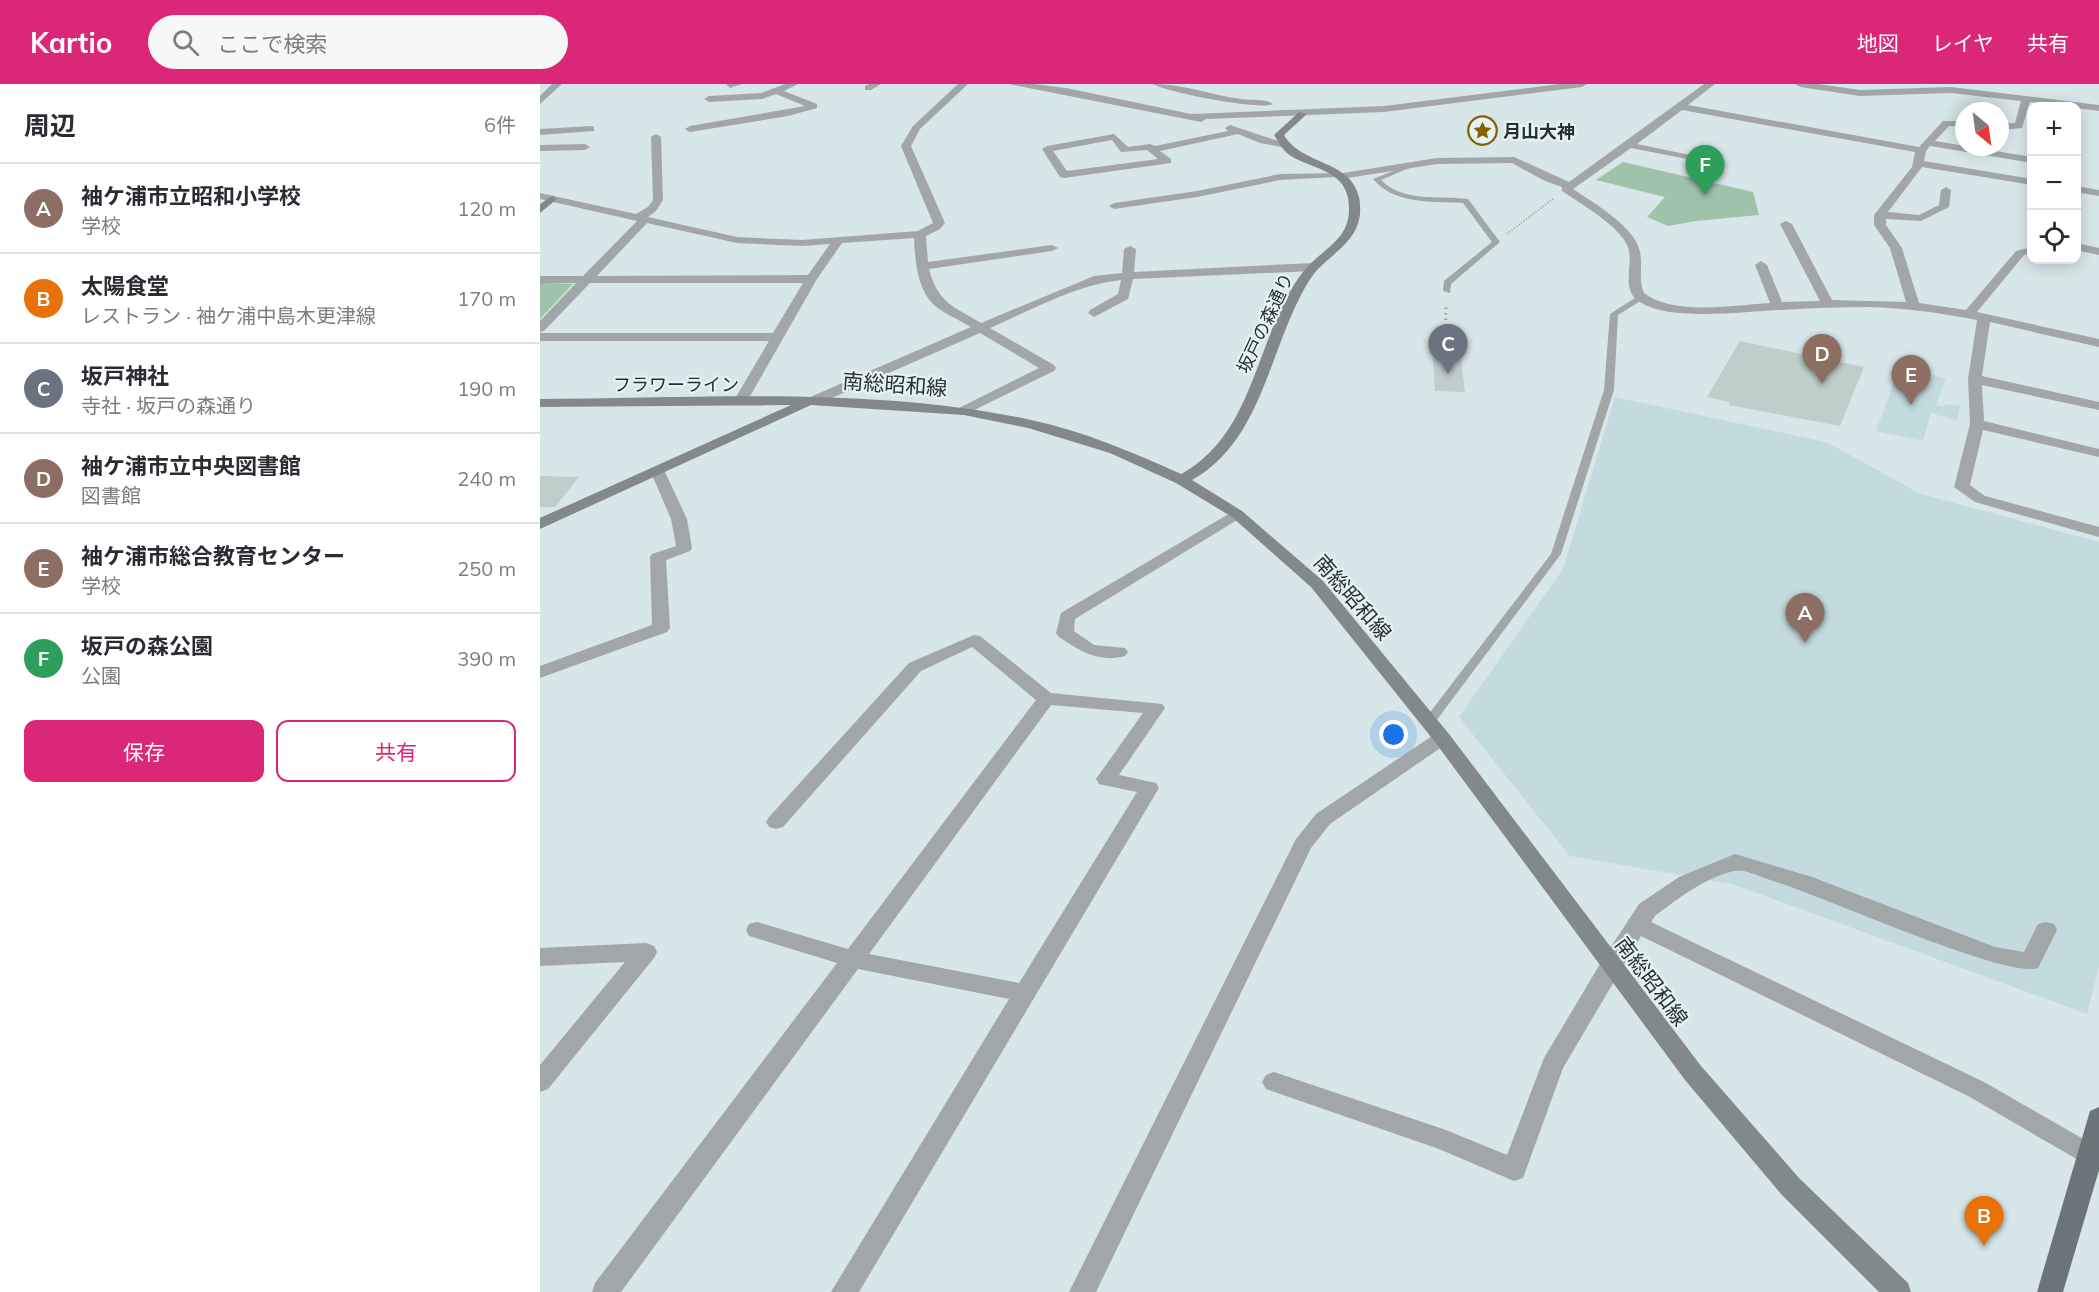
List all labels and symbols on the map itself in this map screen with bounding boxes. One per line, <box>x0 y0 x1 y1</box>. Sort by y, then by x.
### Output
north arrow <box>1955 102 2009 156</box>
place icon: 月山大神 <box>1466 115 1498 147</box>
place label: 月山大神 <box>1503 120 1575 143</box>
pin: F <box>1686 146 1724 195</box>
street label: 坂戸の森通り <box>1232 269 1298 377</box>
pin: C <box>1428 324 1468 374</box>
pin: D <box>1802 334 1842 384</box>
pin: E <box>1892 356 1930 405</box>
street label: 南総昭和線 <box>842 367 948 401</box>
street label: フラワーライン <box>613 373 739 396</box>
street label: 南総昭和線 <box>1309 549 1397 645</box>
pin: A <box>1786 594 1824 643</box>
your location <box>1379 720 1408 749</box>
street label: 南総昭和線 <box>1610 931 1694 1031</box>
pin: B <box>1964 1196 2004 1246</box>

